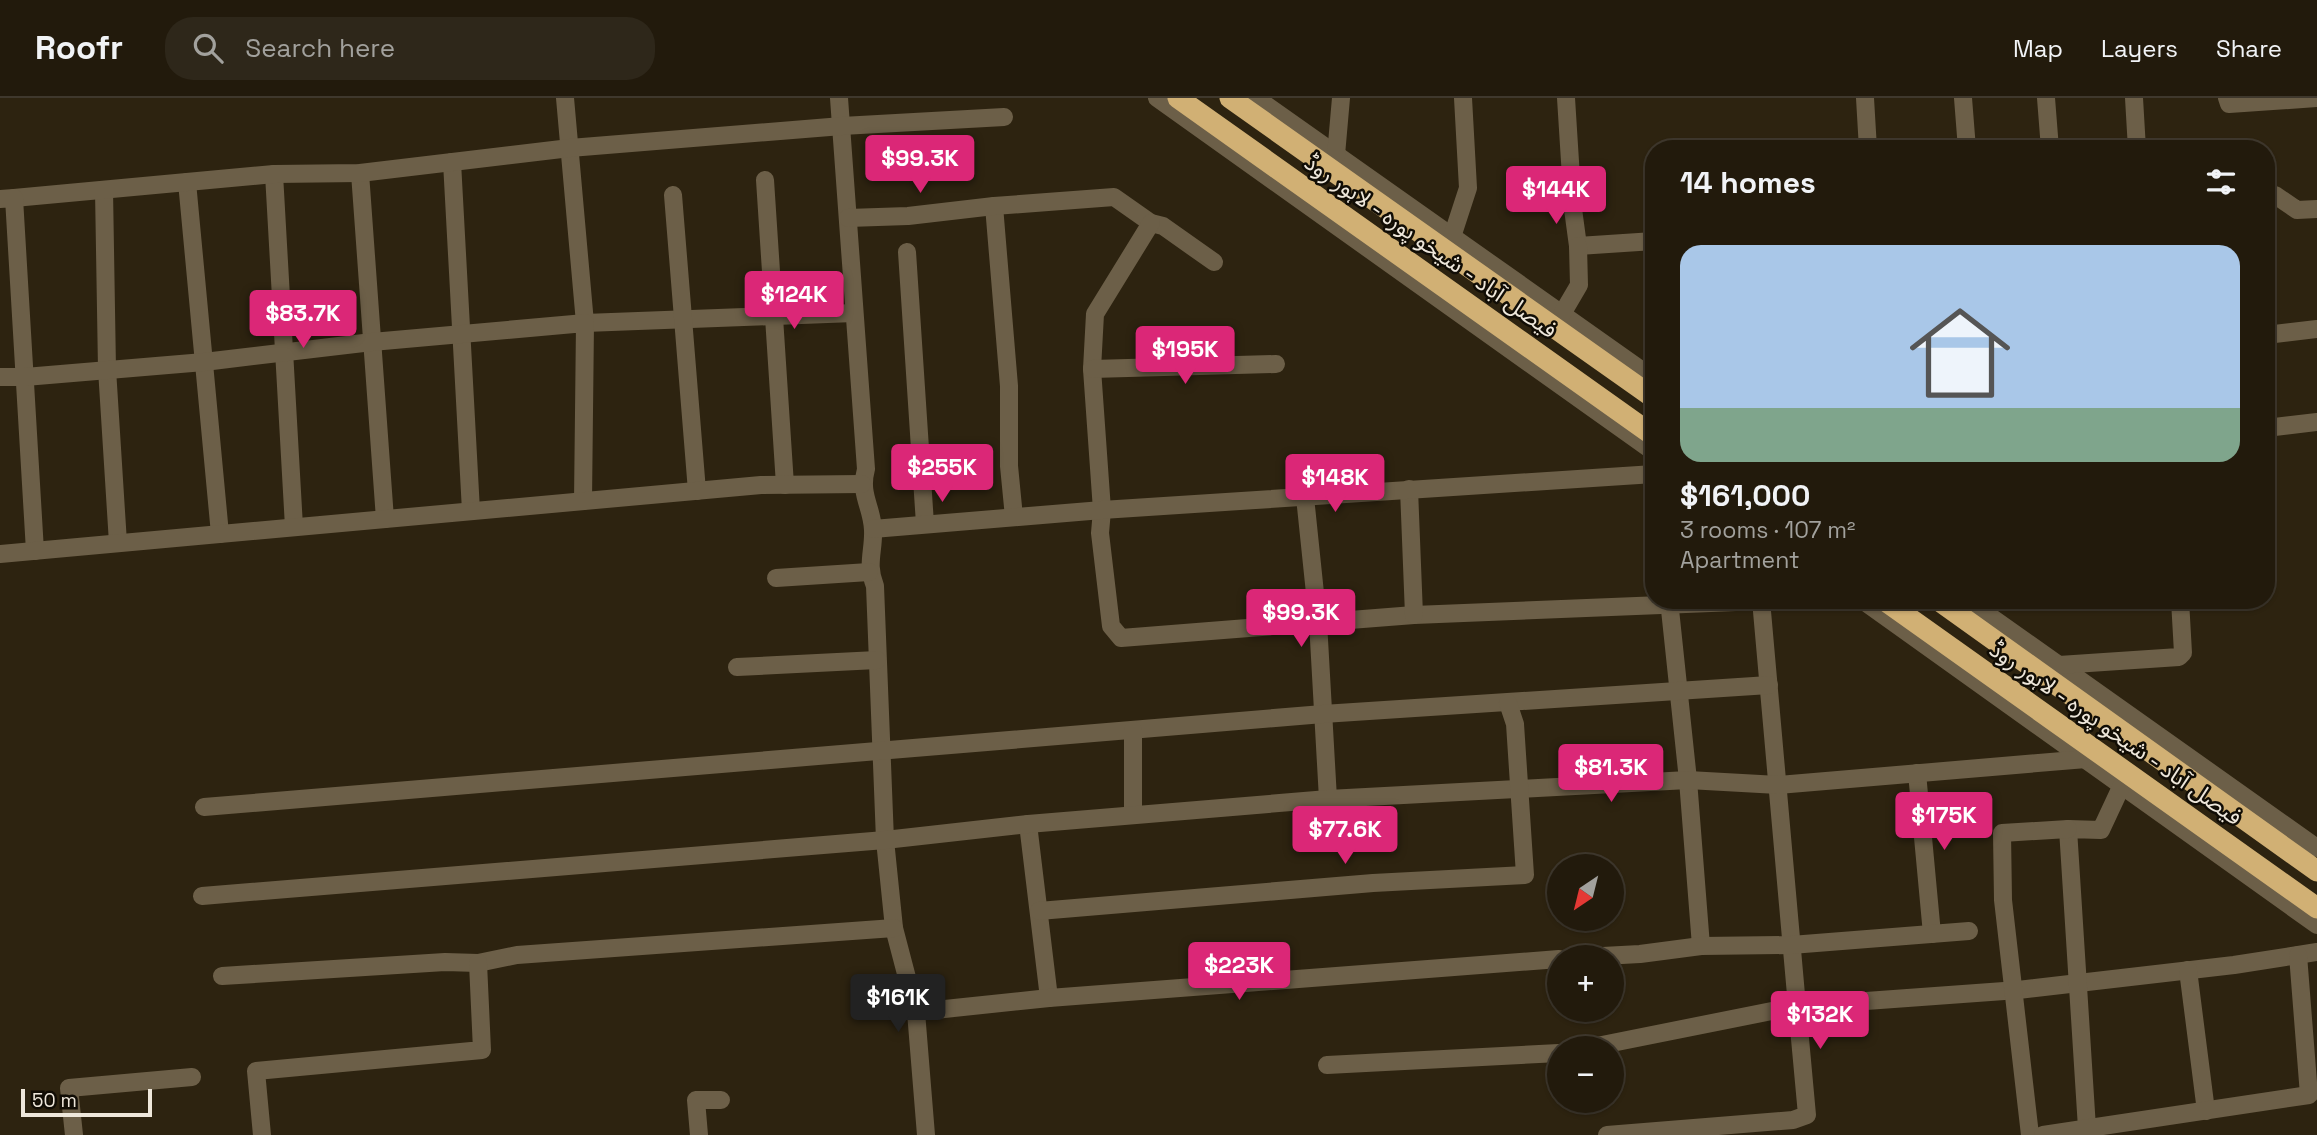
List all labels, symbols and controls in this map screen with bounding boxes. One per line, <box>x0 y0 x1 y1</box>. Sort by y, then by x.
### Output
search box <box>165 17 655 80</box>
text: Roofr <box>35 27 123 69</box>
icon: search <box>189 29 227 67</box>
text: Search here <box>245 31 395 65</box>
text: Map <box>2013 33 2063 64</box>
text: Layers <box>2101 33 2178 64</box>
text: Share <box>2216 33 2282 64</box>
pin: $99.3K <box>863 136 977 195</box>
text: $99.3K <box>881 143 959 173</box>
street label: فیصل آباد - شیخو پورہ - لاہور روڈ <box>1299 147 1563 345</box>
text: 14 homes <box>1680 163 1816 202</box>
icon: filters <box>2202 163 2240 201</box>
pin: $144K <box>1507 166 1605 226</box>
text: $144K <box>1522 174 1590 204</box>
pin: $124K <box>745 272 843 331</box>
text: $124K <box>761 279 827 309</box>
pin: $83.7K <box>246 290 360 350</box>
icon: home <box>1897 290 2023 416</box>
text: $83.7K <box>266 298 340 328</box>
pin: $195K <box>1136 327 1234 386</box>
text: $195K <box>1152 334 1218 364</box>
pin: $255K <box>893 444 991 504</box>
text: $255K <box>907 452 977 482</box>
pin: $148K <box>1286 454 1384 514</box>
text: $148K <box>1301 462 1369 492</box>
text: $161,000 <box>1680 476 1811 515</box>
text: 3 rooms · 107 m² <box>1680 515 1856 545</box>
text: Apartment <box>1680 545 1800 575</box>
pin: $99.3K <box>1244 589 1358 649</box>
text: $99.3K <box>1262 597 1340 627</box>
street label: فیصل آباد - شیخو پورہ - لاہور روڈ <box>1984 634 2248 832</box>
pin: $81.3K <box>1554 744 1668 804</box>
text: $81.3K <box>1574 752 1648 782</box>
pin: $175K <box>1895 792 1993 852</box>
text: $175K <box>1911 800 1977 830</box>
pin: $77.6K <box>1288 806 1402 866</box>
text: $77.6K <box>1308 814 1382 844</box>
north arrow <box>1547 854 1624 931</box>
map controls <box>1547 854 1624 1113</box>
pin: $223K <box>1190 942 1288 1002</box>
button: + <box>1547 945 1624 1022</box>
text: $223K <box>1204 950 1274 980</box>
pin: $161K <box>849 974 947 1034</box>
text: $161K <box>866 982 930 1012</box>
pin: $132K <box>1771 992 1869 1051</box>
text: $132K <box>1787 999 1853 1029</box>
button: − <box>1547 1036 1624 1113</box>
scale bar <box>21 1086 152 1118</box>
text: 50 m <box>32 1088 77 1113</box>

